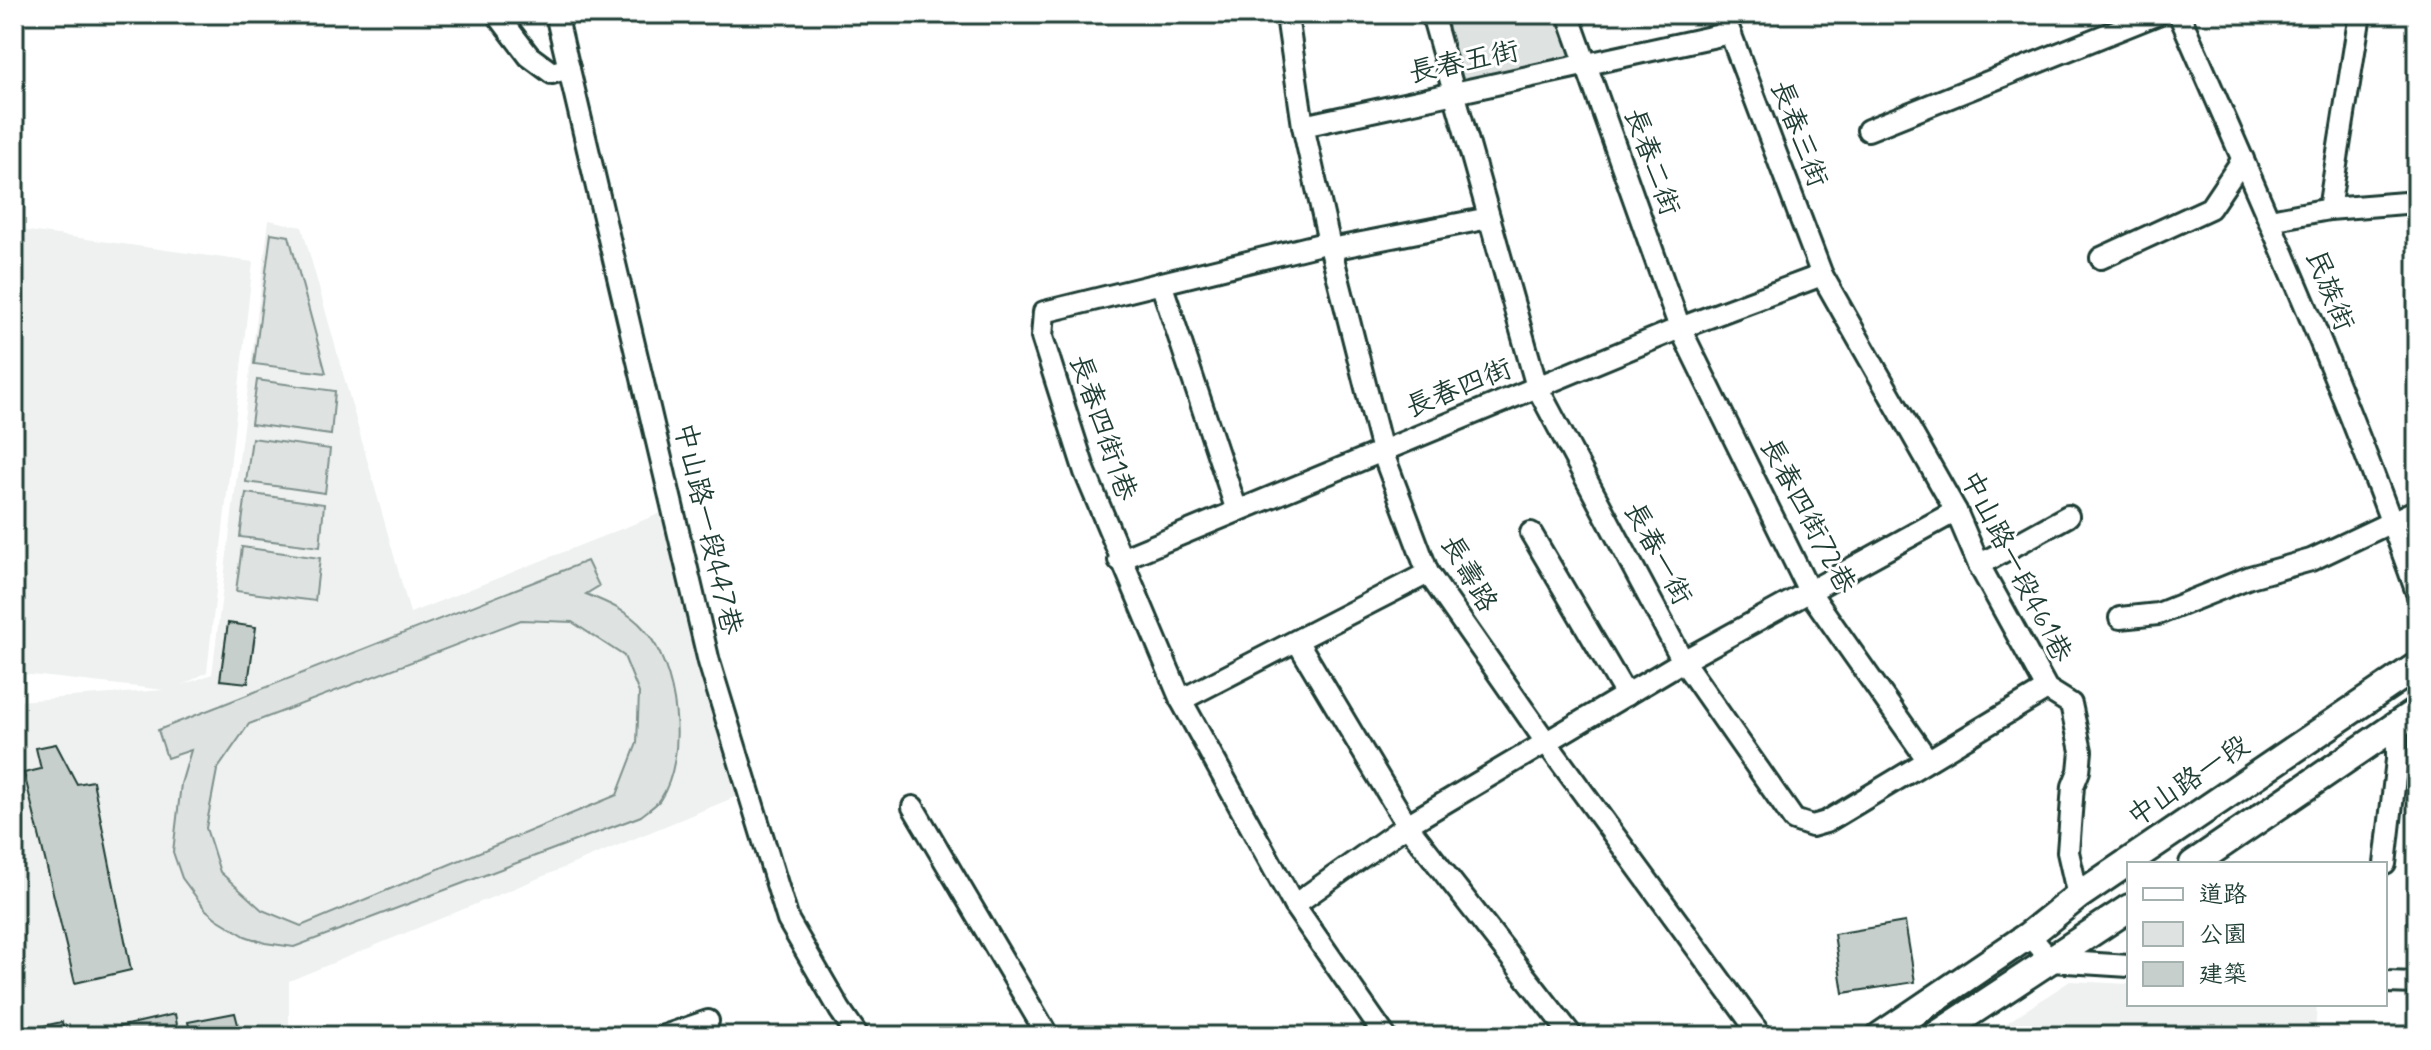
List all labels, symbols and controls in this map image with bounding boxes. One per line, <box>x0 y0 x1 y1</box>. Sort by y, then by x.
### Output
street label: 長春五街 <box>1405 33 1523 93</box>
street label: 長春三街 <box>1761 75 1835 193</box>
street label: 長春二街 <box>1614 103 1688 221</box>
street label: 民族街 <box>2296 245 2362 337</box>
street label: 長春四街1巷 <box>1060 350 1145 507</box>
street label: 長春四街 <box>1400 351 1518 427</box>
street label: 中山路一段447巷 <box>665 419 750 640</box>
street label: 長春四街72巷 <box>1750 431 1864 601</box>
street label: 中山路一段461巷 <box>1951 465 2080 670</box>
street label: 長春一街 <box>1614 496 1700 612</box>
street label: 長壽路 <box>1431 528 1505 620</box>
street label: 中山路一段 <box>2121 728 2257 836</box>
legend <box>2127 862 2387 1006</box>
text: 道路 <box>2199 880 2247 911</box>
text: 公園 <box>2199 920 2247 951</box>
text: 建築 <box>2199 960 2247 991</box>

